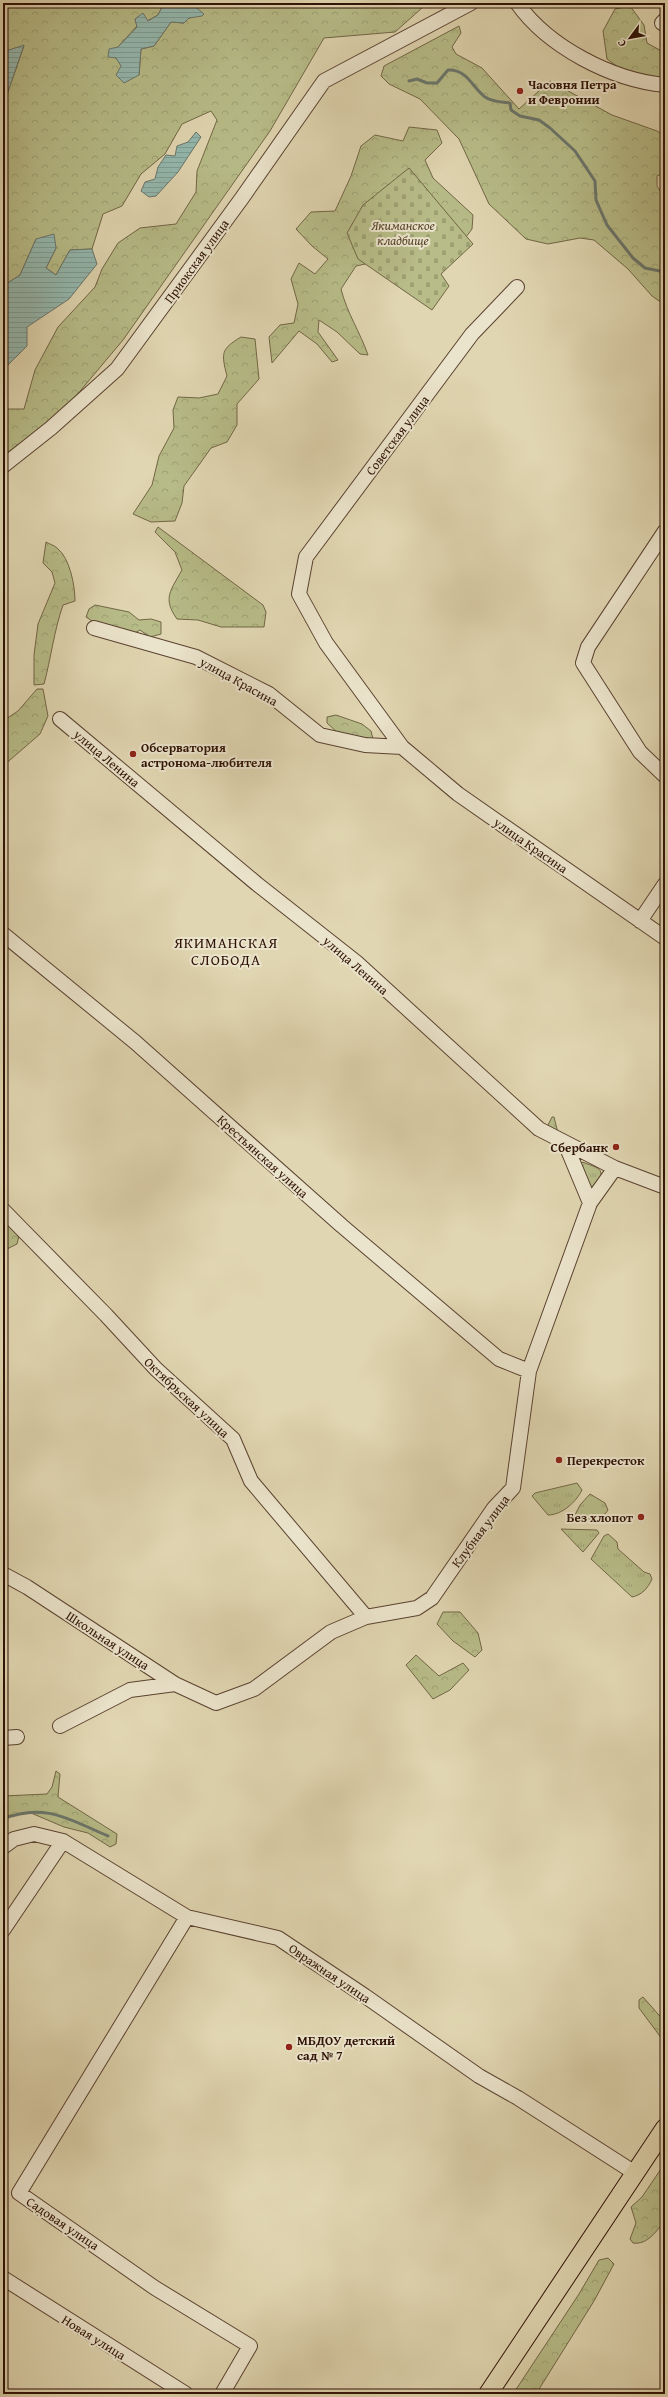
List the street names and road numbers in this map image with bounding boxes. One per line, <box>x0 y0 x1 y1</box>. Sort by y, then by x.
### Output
street label: Приокская улица <box>159 215 234 307</box>
street label: Советская улица <box>361 391 434 479</box>
street label: улица Красина <box>196 652 282 711</box>
street label: улица Ленина <box>69 724 145 792</box>
street label: улица Красина <box>489 812 572 878</box>
street label: улица Ленина <box>318 931 393 1000</box>
street label: Крестьянская улица <box>213 1110 313 1203</box>
street label: Октябрьская улица <box>140 1353 234 1443</box>
street label: Клубная улица <box>447 1490 515 1572</box>
street label: Школьная улица <box>62 1606 154 1675</box>
street label: Овражная улица <box>285 1939 375 2008</box>
street label: Садовая улица <box>23 2192 104 2255</box>
street label: Новая улица <box>58 2310 130 2365</box>

